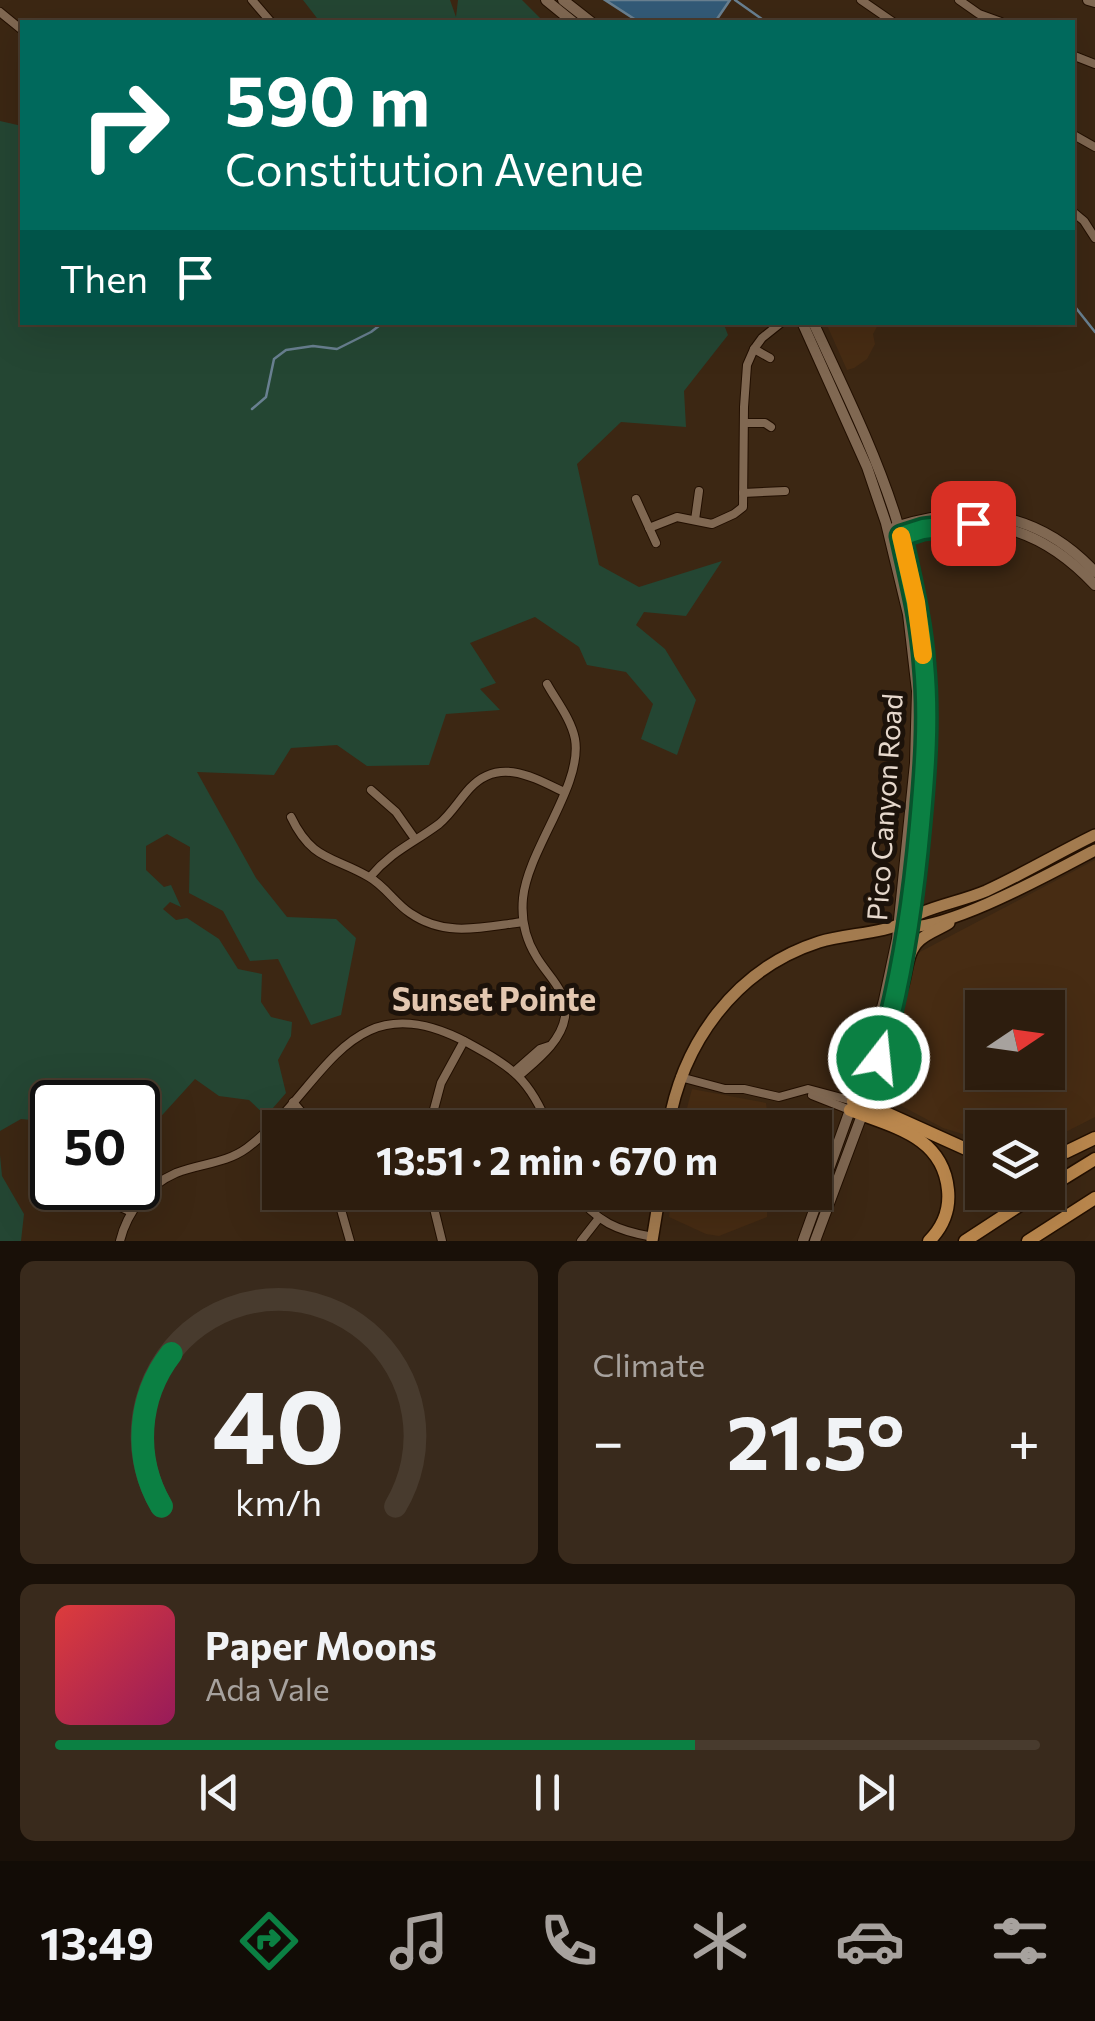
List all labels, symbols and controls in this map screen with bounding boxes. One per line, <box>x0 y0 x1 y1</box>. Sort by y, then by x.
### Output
text: 590 m <box>225 55 430 140</box>
icon: right <box>60 60 190 190</box>
text: Constitution Avenue <box>225 140 644 195</box>
icon: arrive <box>168 250 223 305</box>
text: Then <box>60 254 148 301</box>
pin <box>931 481 1016 566</box>
icon: arrive <box>946 496 1001 551</box>
street label: Pico Canyon Road <box>859 692 909 922</box>
district label: Sunset Pointe <box>392 978 596 1018</box>
north arrow <box>965 990 1065 1090</box>
map controls <box>965 990 1065 1210</box>
position arrow <box>827 1006 931 1110</box>
speed limit sign: 50 <box>30 1080 160 1210</box>
button: layers <box>965 1110 1065 1210</box>
text: 13:51 · 2 min · 670 m <box>376 1136 718 1183</box>
text: Climate <box>593 1344 705 1384</box>
text: 40 <box>212 1358 345 1485</box>
text: 21.5° <box>727 1394 905 1485</box>
text: − <box>593 1406 624 1473</box>
text: + <box>1008 1406 1040 1473</box>
text: km/h <box>235 1480 322 1523</box>
text: Paper Moons <box>205 1621 437 1668</box>
text: Ada Vale <box>205 1668 330 1708</box>
icon: previous <box>192 1765 247 1820</box>
icon: pause <box>520 1765 575 1820</box>
icon: next <box>848 1765 903 1820</box>
icon: directions <box>234 1906 304 1976</box>
icon: music <box>384 1906 454 1976</box>
icon: phone <box>534 1906 604 1976</box>
icon: climate <box>685 1906 755 1976</box>
icon: car <box>835 1906 905 1976</box>
icon: filters <box>985 1906 1055 1976</box>
text: 13:49 <box>40 1914 154 1969</box>

